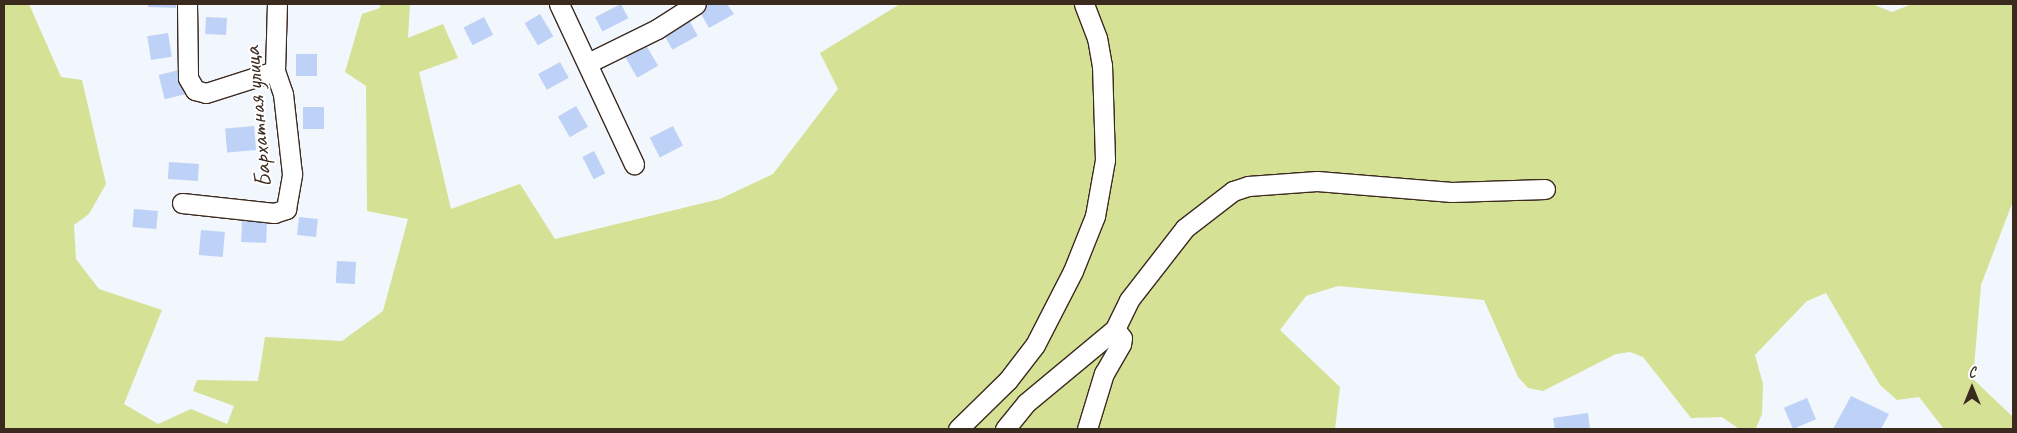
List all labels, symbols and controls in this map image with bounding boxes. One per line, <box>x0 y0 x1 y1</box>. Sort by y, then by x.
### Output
street label: Бархатная улица <box>237 44 279 190</box>
north arrow <box>1947 363 1997 413</box>
text: С <box>1969 364 1975 381</box>

